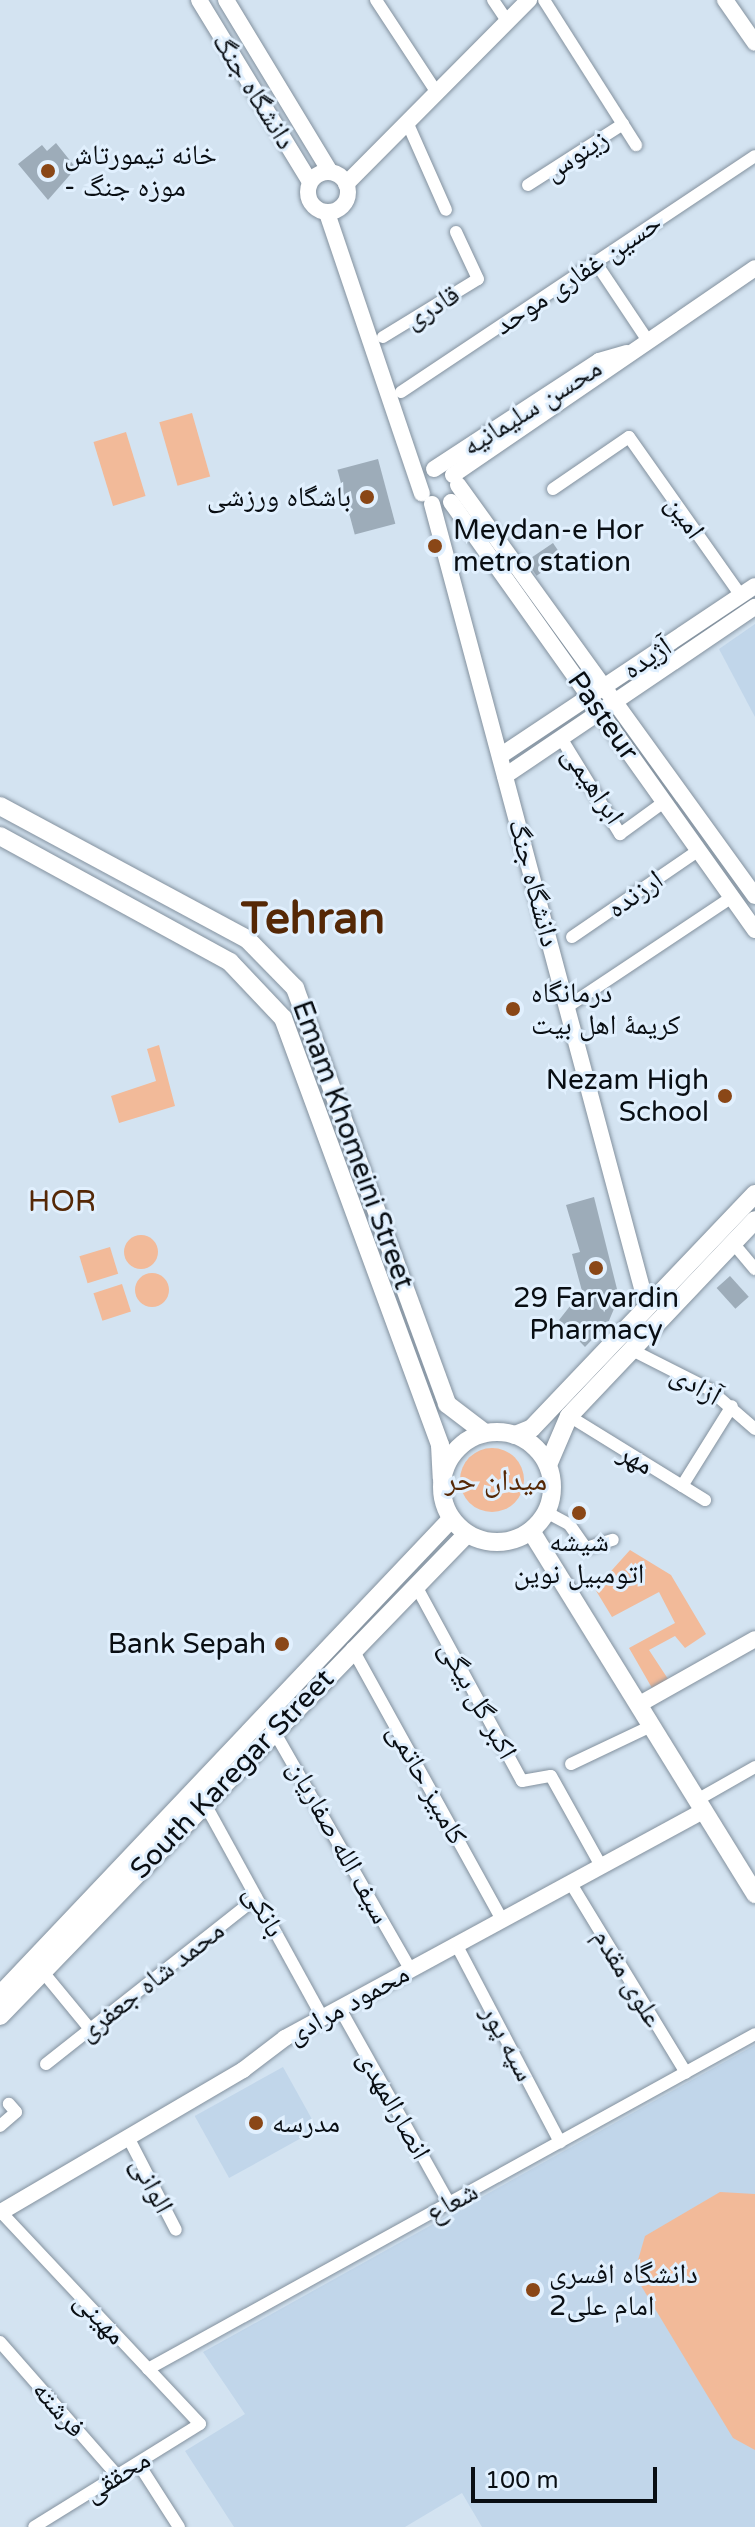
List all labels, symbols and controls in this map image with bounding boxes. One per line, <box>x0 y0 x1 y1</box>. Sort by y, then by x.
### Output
street label: دانشگاه جنگ <box>205 27 303 155</box>
street label: زینوس <box>537 122 615 188</box>
place label: خانه تیمورتاش - موزه جنگ <box>64 138 217 204</box>
marker: خانه تیمورتاش - موزه جنگ <box>39 162 57 180</box>
street label: حسین غفاری موحد <box>488 206 668 342</box>
street label: قادری <box>398 278 466 336</box>
street label: محسن سلیمانیه <box>456 351 608 463</box>
place label: باشگاه ورزشی <box>207 480 351 514</box>
marker: باشگاه ورزشی <box>358 488 376 506</box>
street label: امین <box>658 489 712 545</box>
place label: Meydan-e Hor metro station <box>453 513 644 579</box>
marker: Meydan-e Hor metro station <box>424 535 446 557</box>
street label: آژیده <box>616 630 678 686</box>
street label: Pasteur <box>560 665 646 767</box>
street label: ابراهیمی <box>555 739 631 831</box>
street label: دانشگاه جنگ <box>501 815 567 951</box>
street label: ارزنده <box>601 863 669 925</box>
district label: Tehran <box>241 894 385 946</box>
place label: درمانگاه کریمهٔ اهل بیت <box>531 976 680 1042</box>
street label: Emam Khomeini Street <box>285 996 421 1294</box>
marker: درمانگاه کریمهٔ اهل بیت <box>502 998 524 1020</box>
place label: Nezam High School <box>546 1063 709 1129</box>
marker: Nezam High School <box>716 1087 734 1105</box>
district label: HOR <box>25 1184 99 1220</box>
marker: 29 Farvardin Pharmacy <box>587 1259 605 1277</box>
place label: 29 Farvardin Pharmacy <box>513 1281 679 1347</box>
street label: آزادی <box>665 1357 727 1413</box>
street label: مهر <box>613 1436 659 1482</box>
district label: میدان حر <box>445 1463 547 1499</box>
marker: شیشه اتومبیل نوین <box>570 1504 588 1522</box>
place label: شیشه اتومبیل نوین <box>513 1525 645 1591</box>
place label: Bank Sepah <box>108 1627 266 1661</box>
marker: Bank Sepah <box>273 1635 291 1653</box>
street label: اکبر گل بیگی <box>432 1635 524 1765</box>
street label: South Karegar Street <box>123 1662 341 1886</box>
street label: کامبیز حاتمی <box>380 1717 474 1851</box>
street label: سیف الله صفاریان <box>280 1754 398 1930</box>
street label: بانکی <box>236 1879 292 1943</box>
street label: محمد شاه جعفری <box>71 1913 231 2049</box>
street label: علوی مقدم <box>585 1923 671 2033</box>
street label: محمود مرادی <box>281 1957 415 2051</box>
street label: سپه پور <box>474 1999 542 2087</box>
street label: انصارالمهدی <box>350 2045 438 2165</box>
place label: مدرسه <box>272 2106 340 2140</box>
marker: مدرسه <box>247 2114 265 2132</box>
street label: الوانی <box>123 2151 181 2219</box>
street label: شعاع <box>420 2174 484 2230</box>
place label: دانشگاه افسری امام علی2 <box>549 2257 698 2323</box>
marker: دانشگاه افسری امام علی2 <box>524 2281 542 2299</box>
street label: مهینی <box>67 2284 133 2352</box>
street label: فرشته <box>25 2374 93 2444</box>
street label: محققی <box>77 2443 157 2509</box>
scale bar <box>475 2451 661 2501</box>
text: 100 m <box>485 2466 559 2495</box>

